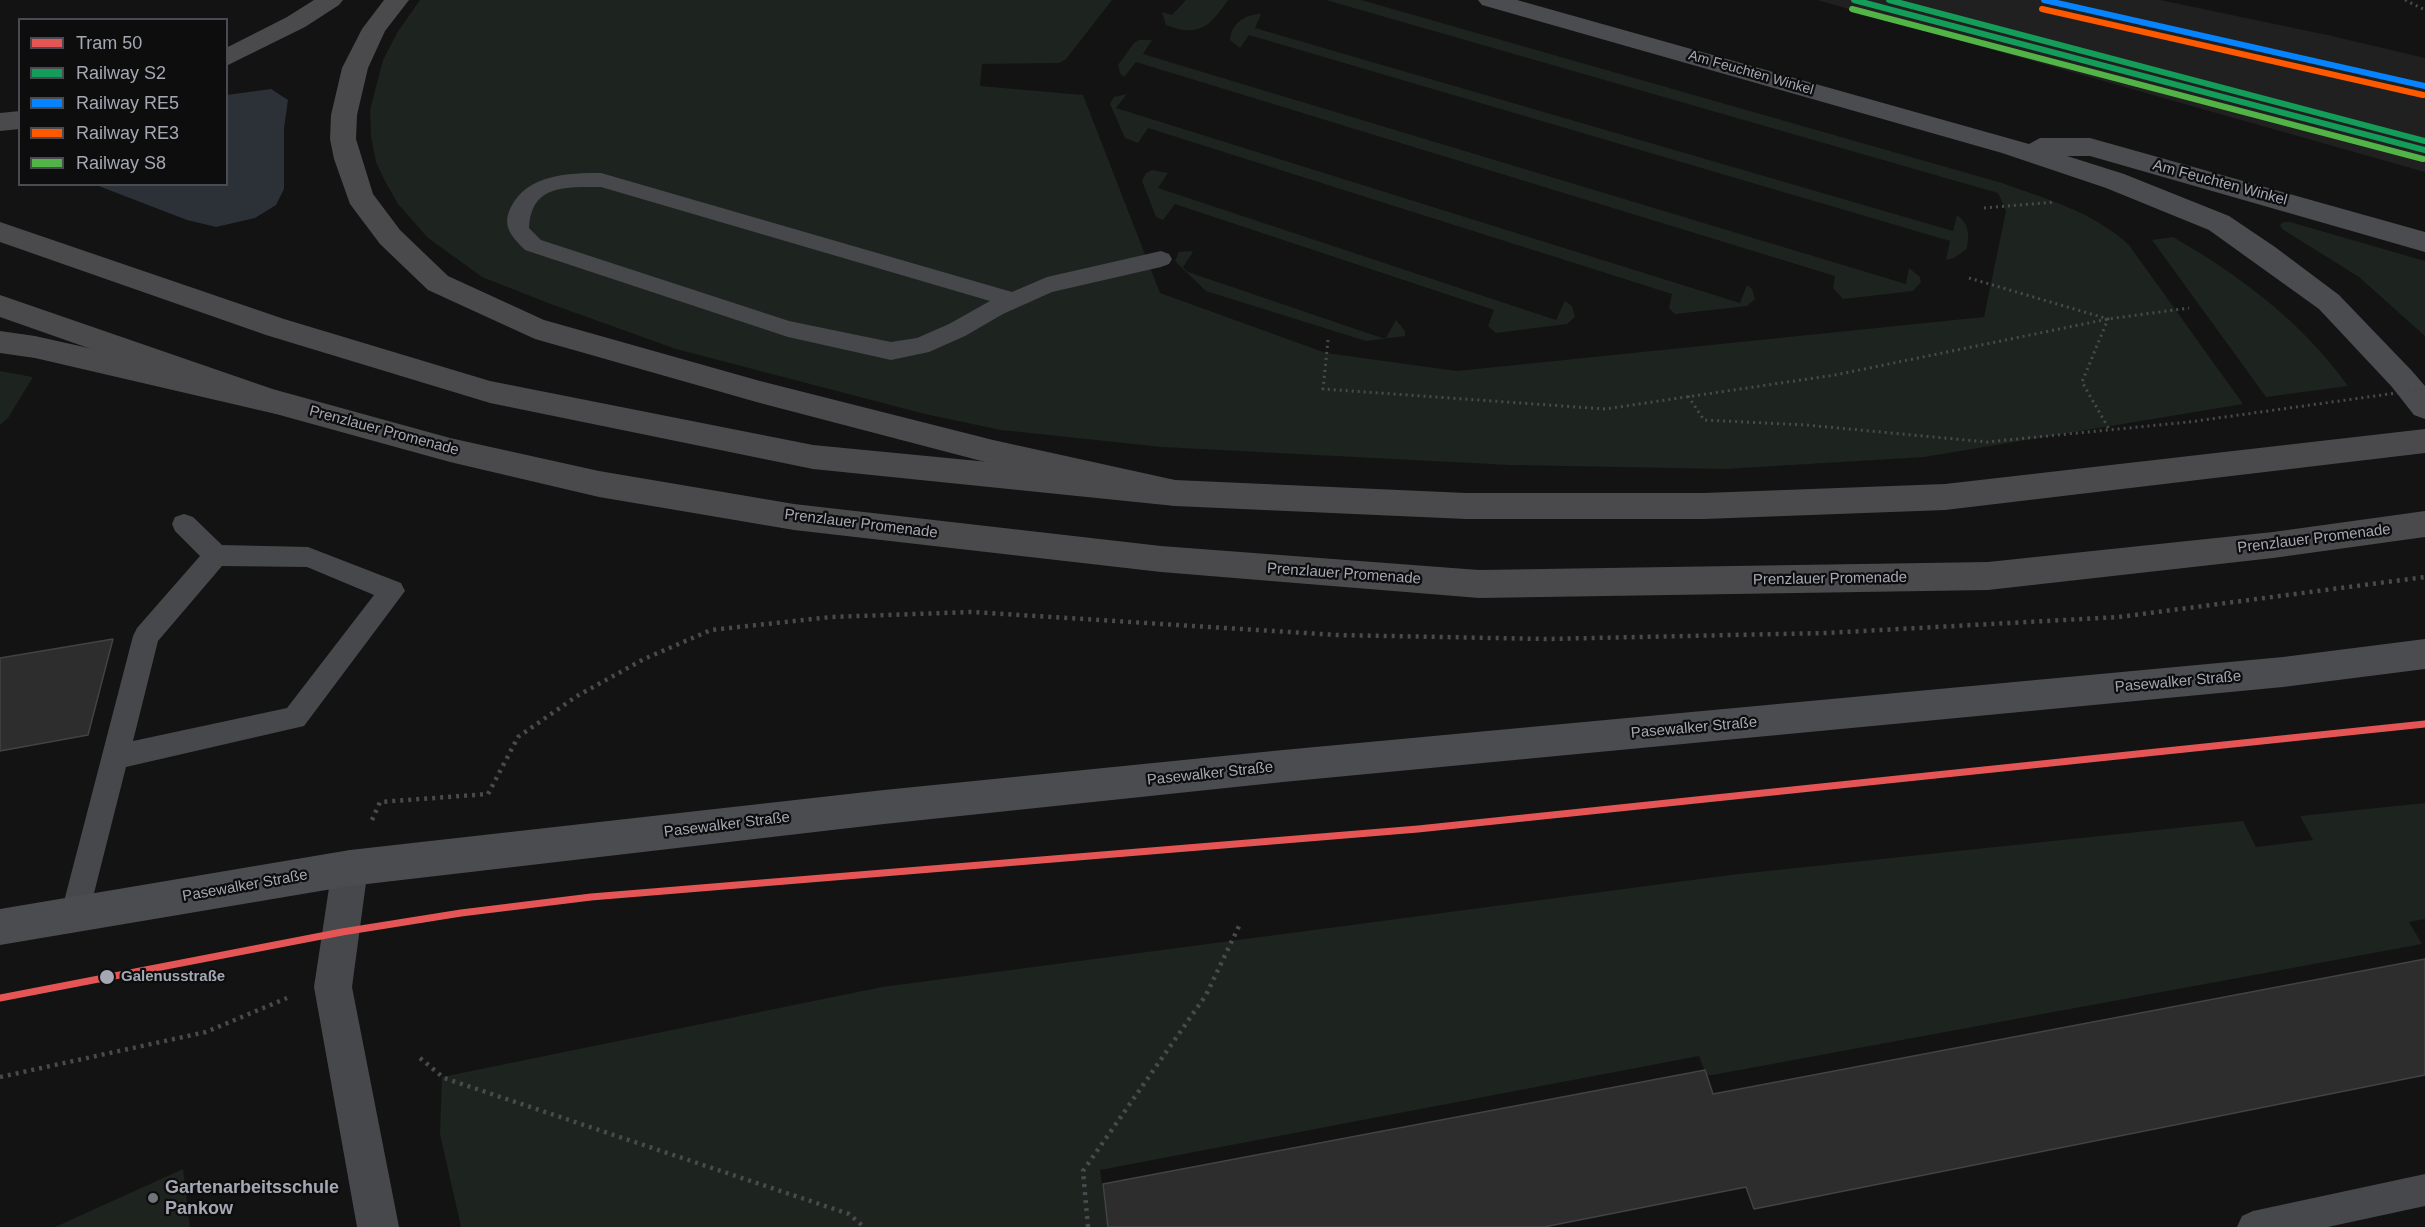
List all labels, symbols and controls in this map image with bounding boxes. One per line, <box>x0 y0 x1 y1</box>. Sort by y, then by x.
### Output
legend <box>18 18 228 186</box>
text: Tram 50 <box>76 33 142 53</box>
street label: Am Feuchten Winkel <box>1687 47 1815 99</box>
text: Railway S2 <box>76 63 166 83</box>
text: Railway RE5 <box>76 93 179 113</box>
text: Railway RE3 <box>76 123 179 143</box>
text: Railway S8 <box>76 153 166 173</box>
street label: Am Feuchten Winkel <box>2151 156 2289 210</box>
street label: Prenzlauer Promenade <box>307 402 461 460</box>
street label: Prenzlauer Promenade <box>783 506 939 542</box>
street label: Prenzlauer Promenade <box>2236 521 2392 557</box>
street label: Prenzlauer Promenade <box>1266 560 1422 588</box>
street label: Prenzlauer Promenade <box>1753 569 1907 589</box>
street label: Pasewalker Straße <box>2114 668 2242 696</box>
street label: Pasewalker Straße <box>1630 714 1758 742</box>
street label: Pasewalker Straße <box>1146 758 1274 790</box>
street label: Pasewalker Straße <box>663 808 791 842</box>
street label: Pasewalker Straße <box>181 866 309 906</box>
marker: Galenusstraße <box>98 968 116 986</box>
place label: Galenusstraße <box>121 968 225 986</box>
place label: Gartenarbeitsschule Pankow <box>165 1177 339 1220</box>
marker: Gartenarbeitsschule Pankow <box>146 1191 160 1205</box>

